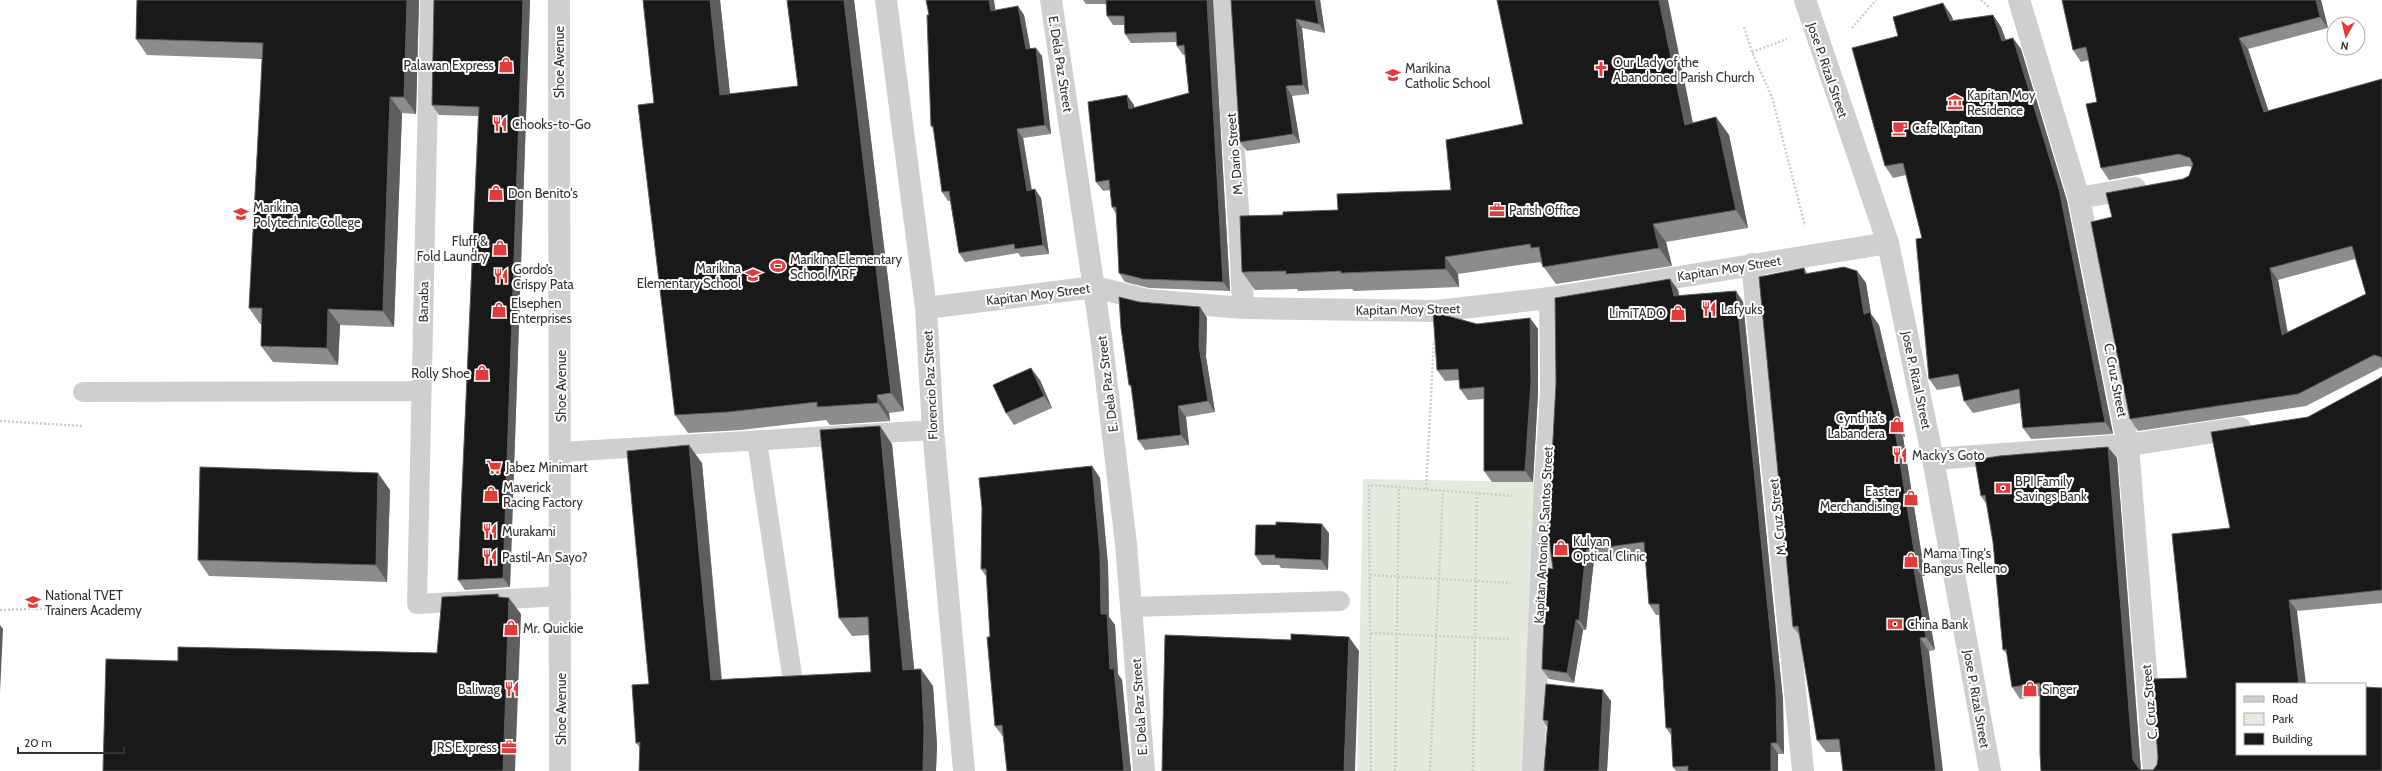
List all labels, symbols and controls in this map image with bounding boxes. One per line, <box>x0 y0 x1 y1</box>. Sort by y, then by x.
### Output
street label: E. Dela Paz Street <box>1046 15 1077 114</box>
north arrow <box>2326 16 2366 56</box>
street label: Jose P. Rizal Street <box>1804 19 1852 120</box>
street label: Shoe Avenue <box>551 25 567 98</box>
text: N <box>2340 38 2349 53</box>
place label: Our Lady of the Abandoned Parish Church <box>1613 54 1755 85</box>
shop icon: Palawan Express <box>497 56 515 74</box>
place label: Palawan Express <box>404 57 495 73</box>
place label: Marikina Catholic School <box>1405 60 1490 91</box>
church icon: Our Lady of the Abandoned Parish Church <box>1592 60 1610 78</box>
school or university icon: Marikina Catholic School <box>1384 66 1402 84</box>
place label: Kapitan Moy Residence <box>1967 87 2036 118</box>
museum icon: Kapitan Moy Residence <box>1946 93 1964 111</box>
street label: M. Dario Street <box>1222 112 1246 196</box>
restaurant icon: Chooks-to-Go <box>491 115 509 133</box>
place label: Chooks-to-Go <box>512 116 591 132</box>
cafe icon: Cafe Kapitan <box>1891 119 1909 137</box>
place label: Cafe Kapitan <box>1912 120 1981 136</box>
shop icon: Don Benito's <box>487 184 505 202</box>
place label: Don Benito's <box>508 185 578 201</box>
place label: Marikina Polytechnic College <box>253 199 361 230</box>
office icon: Parish Office <box>1488 201 1506 219</box>
place label: Parish Office <box>1509 202 1579 218</box>
school or university icon: Marikina Polytechnic College <box>232 205 250 223</box>
place label: Fluff & Fold Laundry <box>417 233 488 264</box>
shop icon: Fluff & Fold Laundry <box>491 239 509 257</box>
place label: Marikina Elementary School MRF <box>790 251 902 282</box>
street label: Kapitan Moy Street <box>1676 252 1783 284</box>
sports icon: Marikina Elementary School MRF <box>769 257 787 275</box>
place label: Marikina Elementary School <box>637 260 742 291</box>
place label: Gordo’s Crispy Pata <box>513 261 574 292</box>
school or university icon: Marikina Elementary School <box>744 266 762 284</box>
restaurant icon: Gordo’s Crispy Pata <box>492 267 510 285</box>
street label: Kapitan Moy Street <box>985 280 1092 308</box>
street label: Banaba <box>415 281 431 323</box>
place label: Elsephen Enterprises <box>511 295 572 326</box>
street label: Kapitan Moy Street <box>1356 300 1461 318</box>
restaurant icon: Lafyuks <box>1700 300 1718 318</box>
shop icon: Elsephen Enterprises <box>490 301 508 319</box>
place label: Lafyuks <box>1721 301 1763 317</box>
shop icon: LimiTADO <box>1669 304 1687 322</box>
place label: LimiTADO <box>1609 305 1666 321</box>
street label: Florencio Paz Street <box>919 329 941 440</box>
street label: Jose P. Rizal Street <box>1899 329 1935 431</box>
street label: E. Dela Paz Street <box>1093 334 1121 433</box>
street label: C. Cruz Street <box>2101 342 2131 419</box>
street label: Shoe Avenue <box>553 349 569 422</box>
shop icon: Rolly Shoe <box>473 364 491 382</box>
place label: Rolly Shoe <box>411 365 470 381</box>
place label: Cynthia's Labandera <box>1827 410 1886 441</box>
shop icon: Cynthia's Labandera <box>1888 416 1906 434</box>
street label: Kapitan Antonio P. Santos Street <box>1530 445 1556 624</box>
restaurant icon: Macky's Goto <box>1891 446 1909 464</box>
place label: Macky's Goto <box>1912 447 1985 463</box>
supermarket icon: Jabez Minimart <box>485 458 503 476</box>
place label: Jabez Minimart <box>505 459 588 475</box>
place label: BPI Family Savings Bank <box>2015 473 2087 504</box>
street label: M. Cruz Street <box>1765 477 1789 556</box>
place label: Maverick Racing Factory <box>503 479 583 510</box>
bank icon: BPI Family Savings Bank <box>1994 479 2012 497</box>
place label: Easter Merchandising <box>1820 483 1900 514</box>
shop icon: Maverick Racing Factory <box>482 485 500 503</box>
shop icon: Easter Merchandising <box>1902 489 1920 507</box>
restaurant icon: Murakami <box>481 522 499 540</box>
place label: Murakami <box>502 523 556 539</box>
place label: Kulyan Optical Clinic <box>1573 533 1645 564</box>
shop icon: Kulyan Optical Clinic <box>1552 539 1570 557</box>
place label: Mama Ting's Bangus Relleno <box>1923 545 2007 576</box>
restaurant icon: Pastil-An Sayo? <box>481 548 499 566</box>
place label: Pastil-An Sayo? <box>502 549 588 565</box>
shop icon: Mama Ting's Bangus Relleno <box>1902 551 1920 569</box>
place label: National TVET Trainers Academy <box>45 587 142 618</box>
school or university icon: National TVET Trainers Academy <box>24 593 42 611</box>
bank icon: China Bank <box>1886 615 1904 633</box>
place label: China Bank <box>1907 616 1969 632</box>
shop icon: Mr. Quickie <box>502 619 520 637</box>
place label: Mr. Quickie <box>523 620 584 636</box>
street label: Jose P. Rizal Street <box>1960 648 1994 750</box>
street label: E. Dela Paz Street <box>1128 657 1150 756</box>
street label: C. Cruz Street <box>2138 663 2160 740</box>
street label: Shoe Avenue <box>553 672 569 745</box>
restaurant icon: Baliwag <box>503 680 521 698</box>
shop icon: Singer <box>2021 680 2039 698</box>
place label: Baliwag <box>458 681 501 697</box>
place label: Singer <box>2042 681 2078 697</box>
legend <box>2236 683 2366 755</box>
text: Road <box>2272 691 2298 706</box>
text: Park <box>2272 711 2294 726</box>
scale bar <box>18 729 124 755</box>
text: Building <box>2272 731 2314 746</box>
text: 20 m <box>24 735 52 750</box>
office icon: JRS Express <box>500 738 518 756</box>
place label: JRS Express <box>432 739 498 755</box>

